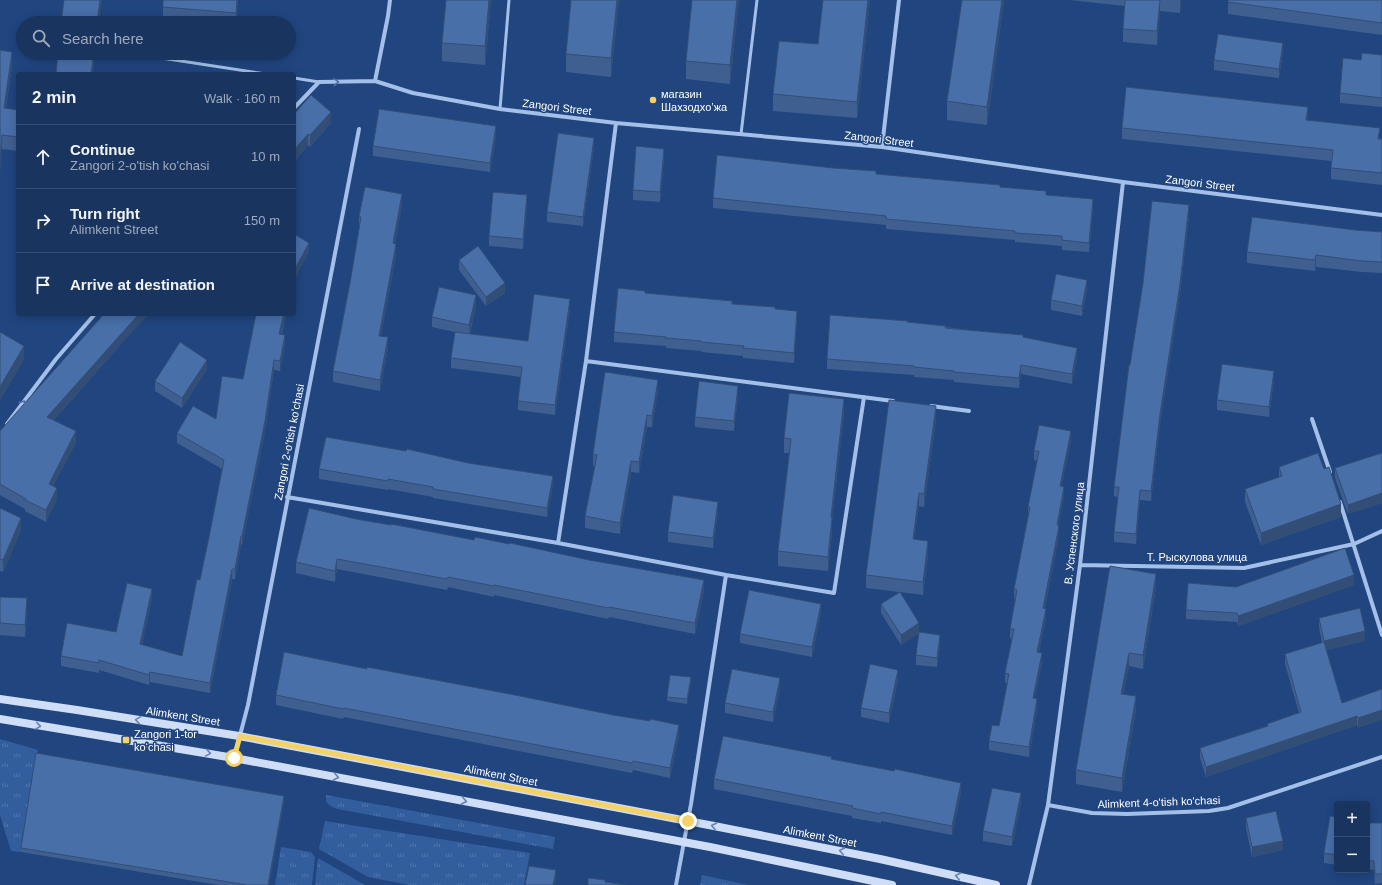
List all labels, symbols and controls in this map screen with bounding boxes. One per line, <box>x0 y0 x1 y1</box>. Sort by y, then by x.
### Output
search box <box>16 16 296 60</box>
icon: search <box>30 27 52 49</box>
text: Search here <box>62 30 144 47</box>
one-way arrow <box>333 77 339 86</box>
text: 2 min <box>32 88 76 107</box>
place label: магазин Шахзодхо’жа <box>661 88 728 113</box>
text: Walk · 160 m <box>204 91 280 106</box>
marker: магазин Шахзодхо’жа <box>648 95 658 105</box>
street label: Zangori Street <box>522 97 592 117</box>
street label: Zangori Street <box>844 129 914 149</box>
text: Continue <box>70 141 135 158</box>
icon: ahead <box>32 146 54 168</box>
text: 10 m <box>251 149 280 164</box>
text: Zangori 2-o'tish ko'chasi <box>70 158 209 173</box>
street label: Zangori Street <box>1165 173 1235 193</box>
text: Turn right <box>70 205 140 222</box>
icon: right <box>32 210 54 232</box>
text: 150 m <box>244 213 280 228</box>
text: Alimkent Street <box>70 222 158 237</box>
icon: arrive <box>32 274 54 296</box>
text: Arrive at destination <box>70 276 215 293</box>
street label: Zangori 2-o'tish ko'chasi <box>272 383 306 501</box>
one-way arrow <box>18 400 25 407</box>
street label: В. Успенского улица <box>1062 480 1086 585</box>
street label: Т. Рыскулова улица <box>1147 551 1248 563</box>
street label: Alimkent Street <box>145 704 221 728</box>
one-way arrow <box>135 716 141 725</box>
one-way arrow <box>35 721 42 729</box>
place label: Zangori 1-tor ko‘chasi <box>134 728 197 753</box>
marker: Zangori 1-tor ko‘chasi <box>121 735 131 745</box>
one-way arrow <box>205 749 211 757</box>
route start <box>225 749 243 767</box>
street label: Alimkent Street <box>463 762 539 788</box>
one-way arrow <box>333 772 339 780</box>
street label: Alimkent 4-o'tish ko'chasi <box>1097 794 1221 810</box>
one-way arrow <box>461 796 467 804</box>
map controls <box>1334 801 1370 873</box>
button: + <box>1334 801 1370 837</box>
route end <box>679 812 697 830</box>
one-way arrow <box>711 823 717 831</box>
street label: Alimkent Street <box>782 823 858 849</box>
button: − <box>1334 837 1370 873</box>
one-way arrow <box>839 848 845 856</box>
one-way arrow <box>955 873 962 881</box>

